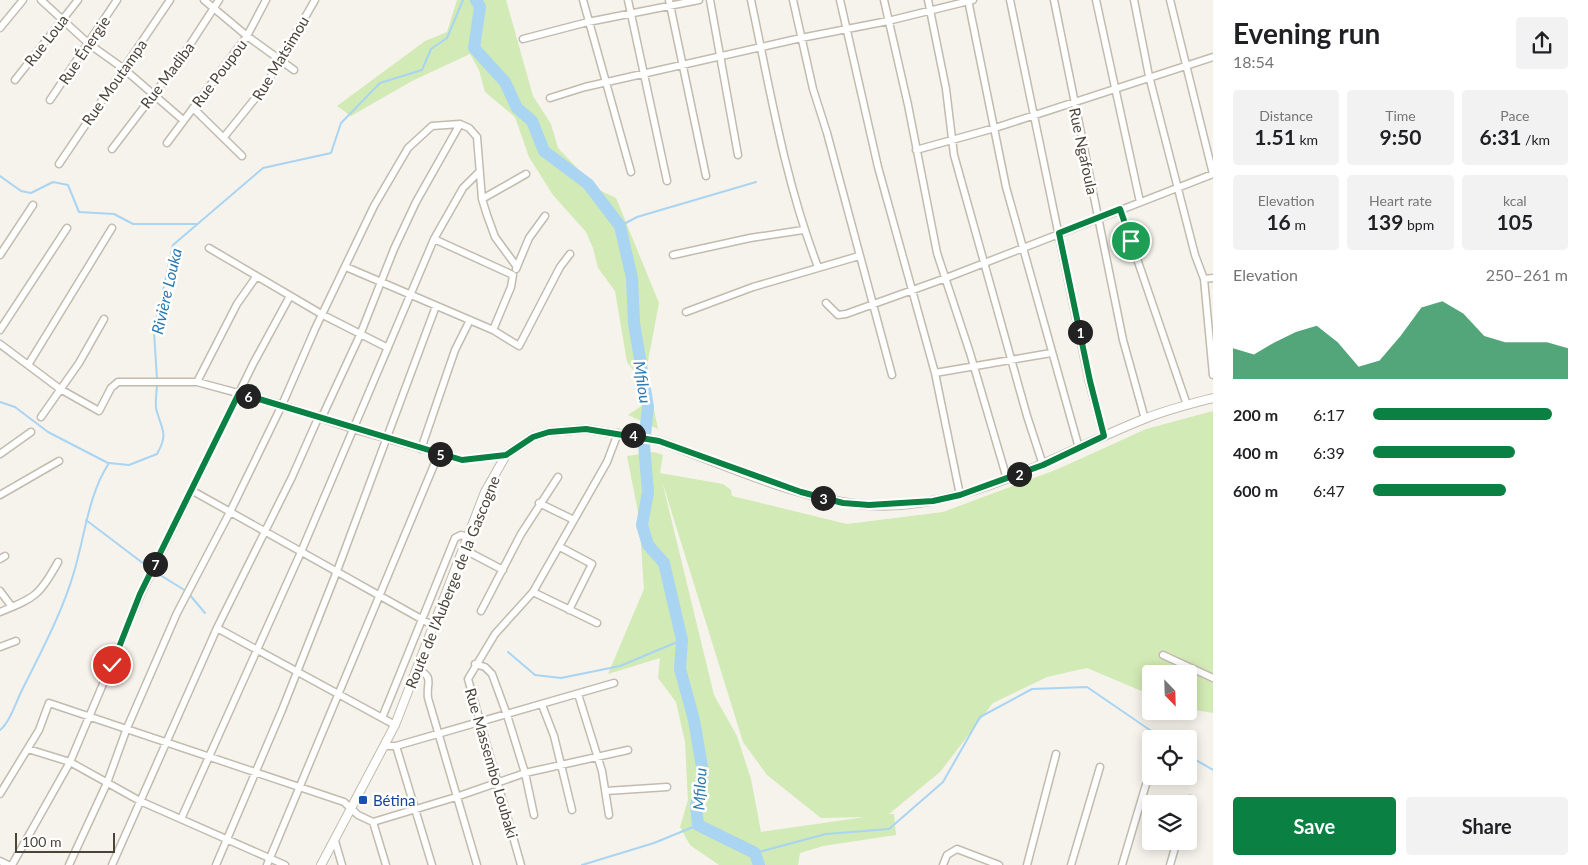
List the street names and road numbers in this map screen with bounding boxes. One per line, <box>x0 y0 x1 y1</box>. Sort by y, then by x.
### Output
street label: Rue Loua <box>20 11 72 69</box>
street label: Rue Énergie <box>55 12 113 88</box>
street label: Rue Matsimou <box>248 13 312 103</box>
street label: Rue Moutampa <box>78 36 150 128</box>
street label: Rue Poupou <box>188 36 250 110</box>
street label: Rue Madiba <box>136 38 198 112</box>
street label: Rue Ngafoula <box>1066 106 1102 196</box>
street label: Route de l'Auberge de la Gascogne <box>401 473 503 691</box>
street label: Rue Massembo Loubaki <box>462 686 522 840</box>

